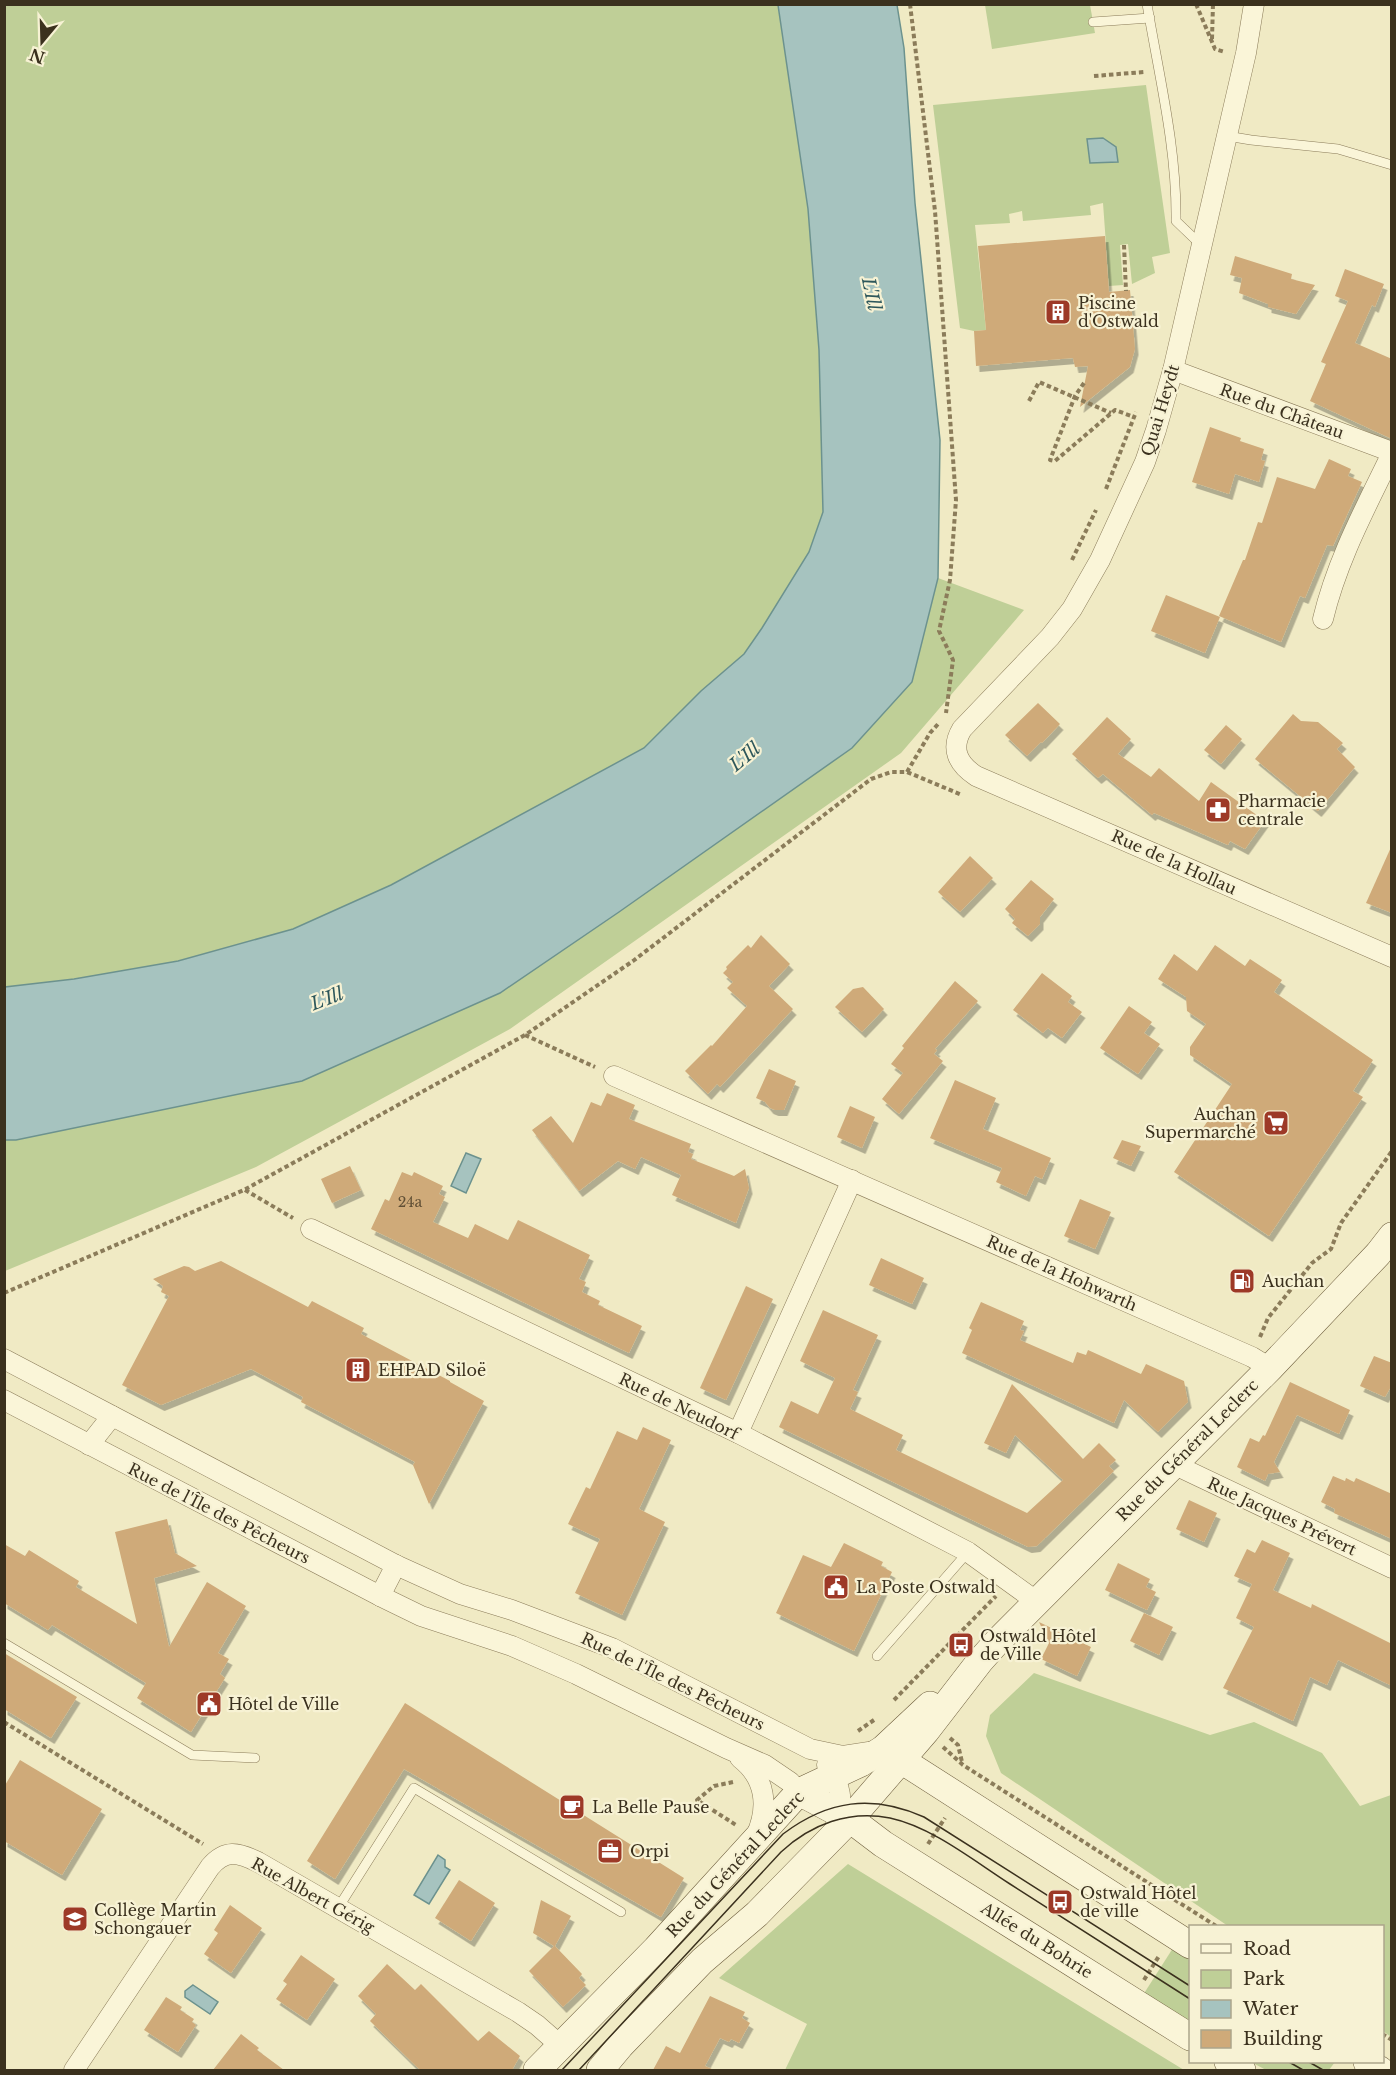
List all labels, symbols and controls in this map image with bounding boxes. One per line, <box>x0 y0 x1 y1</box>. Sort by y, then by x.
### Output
north arrow <box>12 12 72 72</box>
text: N <box>27 44 47 68</box>
water label: L'Ill <box>857 274 885 313</box>
place label: Piscine d'Ostwald <box>1078 293 1159 331</box>
building icon: Piscine d'Ostwald <box>1043 297 1073 327</box>
street label: Quai Heydt <box>1137 362 1183 458</box>
street label: Rue du Château <box>1217 379 1347 443</box>
water label: L'Ill <box>724 738 765 777</box>
place label: Pharmacie centrale <box>1238 791 1326 829</box>
pharmacy icon: Pharmacie centrale <box>1203 795 1233 825</box>
street label: Rue de la Hollau <box>1108 825 1240 899</box>
water label: L'Ill <box>307 983 347 1016</box>
place label: Auchan Supermarché <box>1145 1104 1256 1142</box>
supermarket icon: Auchan Supermarché <box>1261 1108 1291 1138</box>
house number: 24a <box>398 1193 423 1211</box>
street label: Rue de la Hohwarth <box>984 1231 1140 1315</box>
fuel station icon: Auchan <box>1227 1266 1257 1296</box>
place label: Auchan <box>1261 1271 1324 1291</box>
building icon: EHPAD Siloë <box>343 1355 373 1385</box>
place label: EHPAD Siloë <box>378 1360 486 1380</box>
street label: Rue de Neudorf <box>616 1368 744 1445</box>
street label: Rue du Général Leclerc <box>1112 1375 1262 1525</box>
street label: Rue de l'Île des Pêcheurs <box>125 1458 313 1568</box>
street label: Rue Jacques Prévert <box>1204 1473 1360 1559</box>
public building icon: La Poste Ostwald <box>821 1572 851 1602</box>
place label: La Poste Ostwald <box>856 1577 996 1597</box>
place label: Ostwald Hôtel de Ville <box>980 1626 1097 1664</box>
street label: Rue de l'Île des Pêcheurs <box>578 1628 768 1734</box>
bus stop icon: Ostwald Hôtel de Ville <box>946 1630 976 1660</box>
public building icon: Hôtel de Ville <box>194 1689 224 1719</box>
place label: Hôtel de Ville <box>228 1694 339 1714</box>
street label: Rue du Général Leclerc <box>662 1786 808 1941</box>
cafe icon: La Belle Pause <box>557 1792 587 1822</box>
place label: La Belle Pause <box>592 1797 709 1817</box>
office icon: Orpi <box>595 1836 625 1866</box>
place label: Orpi <box>630 1841 670 1861</box>
street label: Rue Albert Gérig <box>248 1853 378 1937</box>
place label: Ostwald Hôtel de ville <box>1080 1883 1197 1921</box>
bus stop icon: Ostwald Hôtel de ville <box>1045 1887 1075 1917</box>
street label: Allée du Bohrie <box>977 1897 1096 1982</box>
place label: Collège Martin Schongauer <box>94 1900 217 1938</box>
school or university icon: Collège Martin Schongauer <box>60 1904 90 1934</box>
legend <box>1189 1925 1384 2063</box>
text: Road <box>1243 1938 1291 1960</box>
text: Park <box>1243 1968 1285 1990</box>
text: Water <box>1242 1998 1299 2020</box>
text: Building <box>1243 2028 1322 2050</box>

